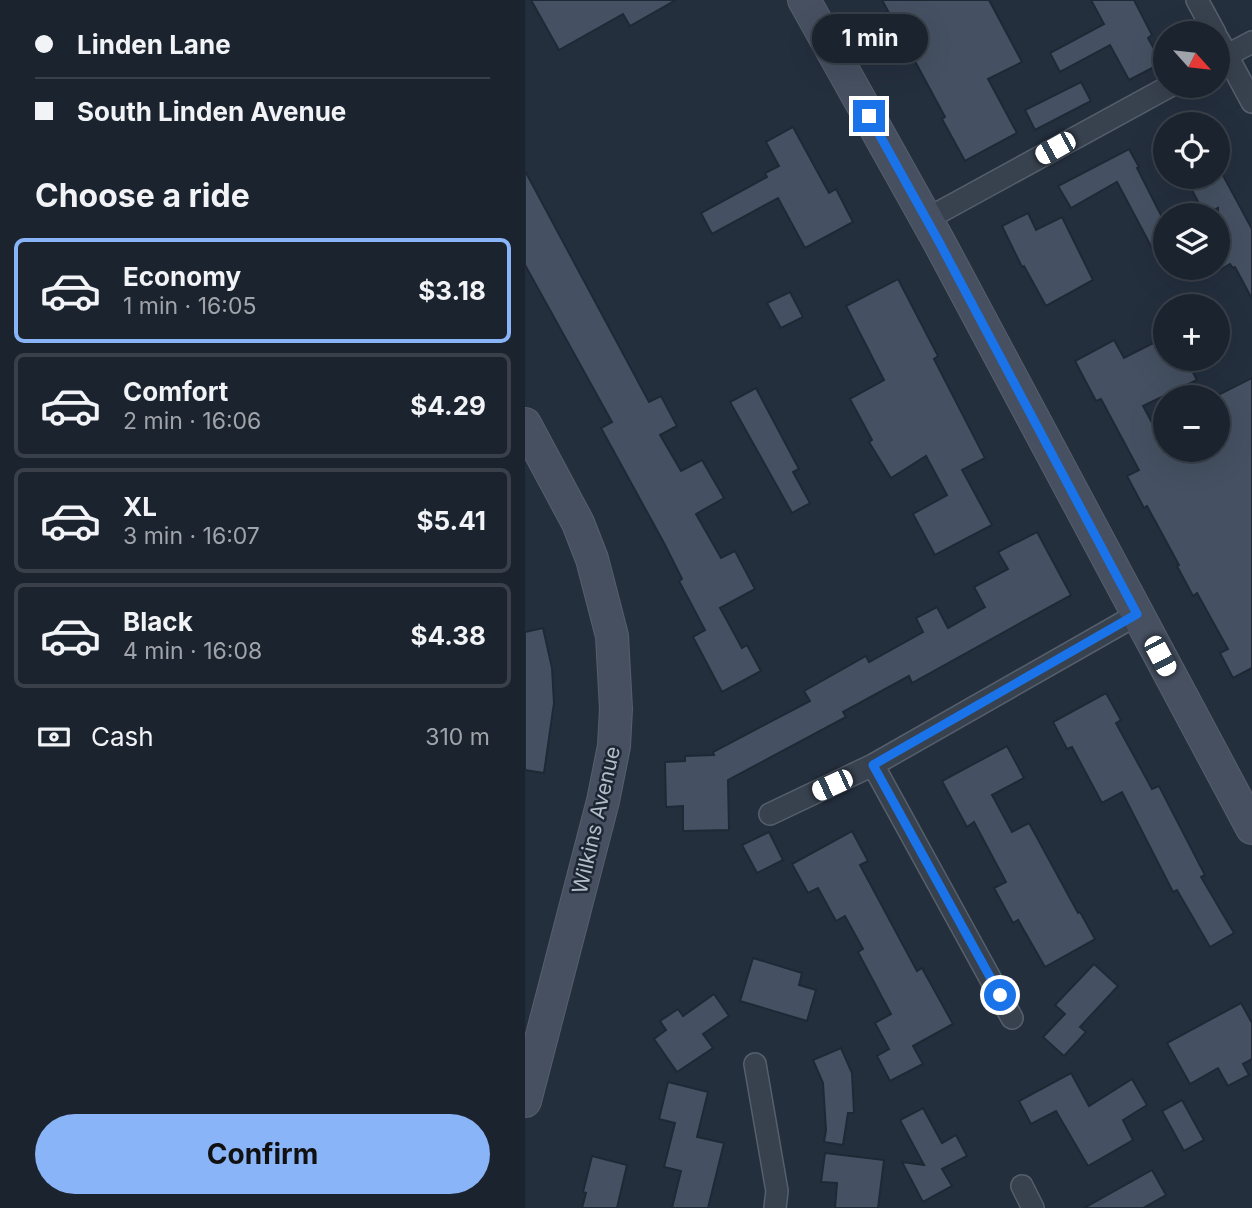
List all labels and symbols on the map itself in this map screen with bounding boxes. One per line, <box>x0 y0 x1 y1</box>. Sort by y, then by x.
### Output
callout: 1 min <box>811 15 927 64</box>
north arrow <box>1153 21 1230 98</box>
route end <box>853 100 885 132</box>
car <box>1032 129 1079 167</box>
car <box>1141 633 1180 679</box>
street label: Wilkins Avenue <box>567 744 625 896</box>
car <box>809 767 856 803</box>
route start <box>984 979 1016 1011</box>

